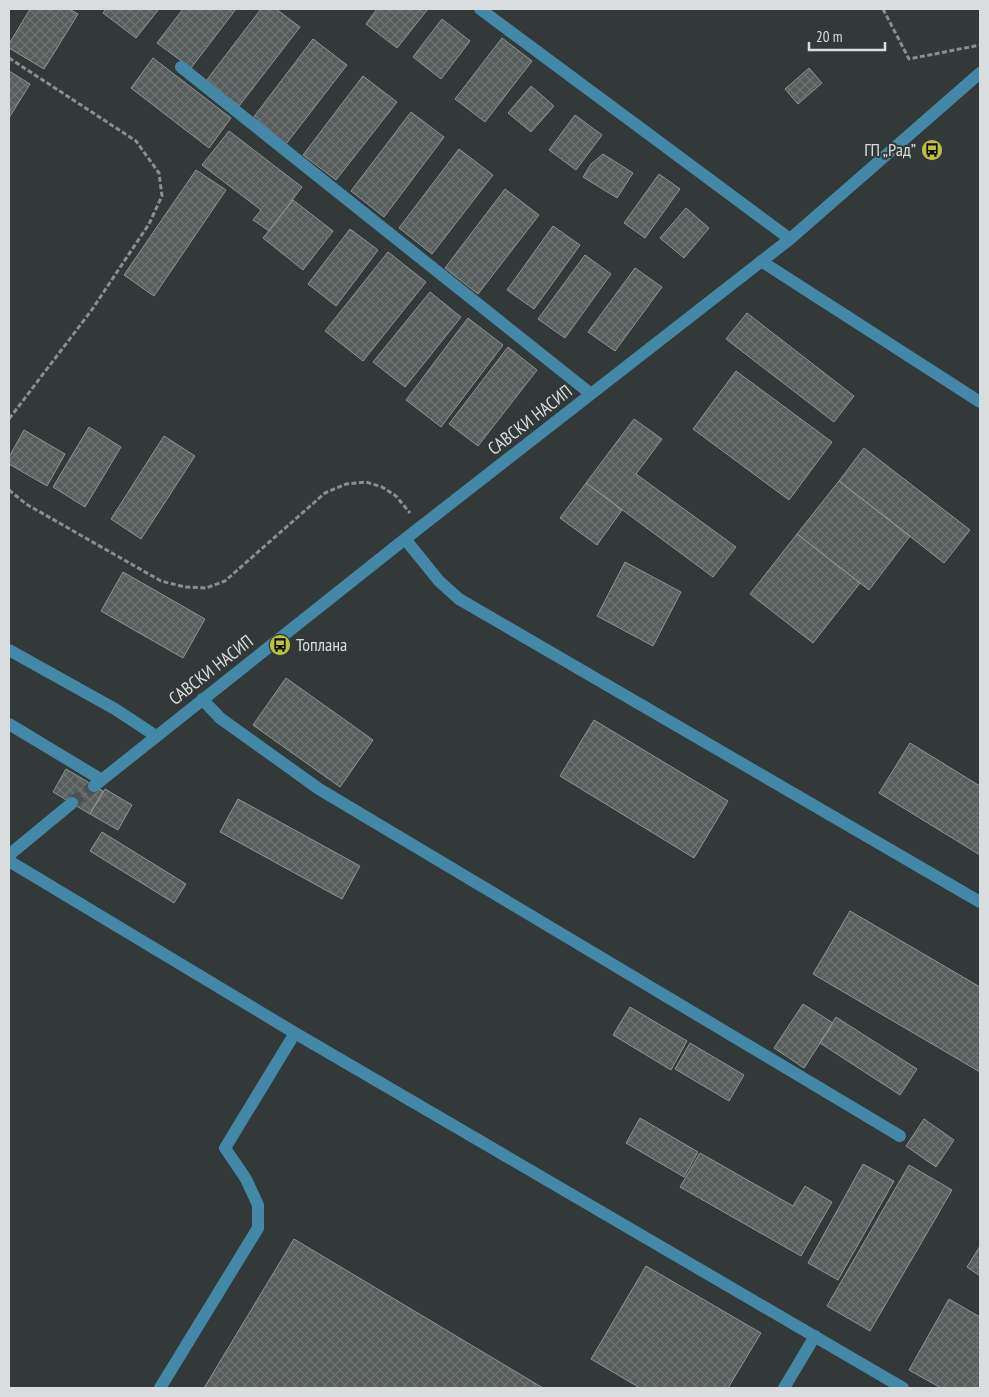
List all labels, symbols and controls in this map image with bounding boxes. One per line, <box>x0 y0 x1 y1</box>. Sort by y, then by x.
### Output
scale bar <box>809 20 885 52</box>
text: 20 m <box>816 27 842 46</box>
place label: ГП „Рад” <box>864 138 916 161</box>
bus stop icon: ГП „Рад” <box>920 138 944 162</box>
street label: САВСКИ НАСИП <box>483 380 576 460</box>
street label: САВСКИ НАСИП <box>164 630 257 710</box>
bus stop icon: Топлана <box>268 633 292 657</box>
place label: Топлана <box>296 633 347 656</box>

